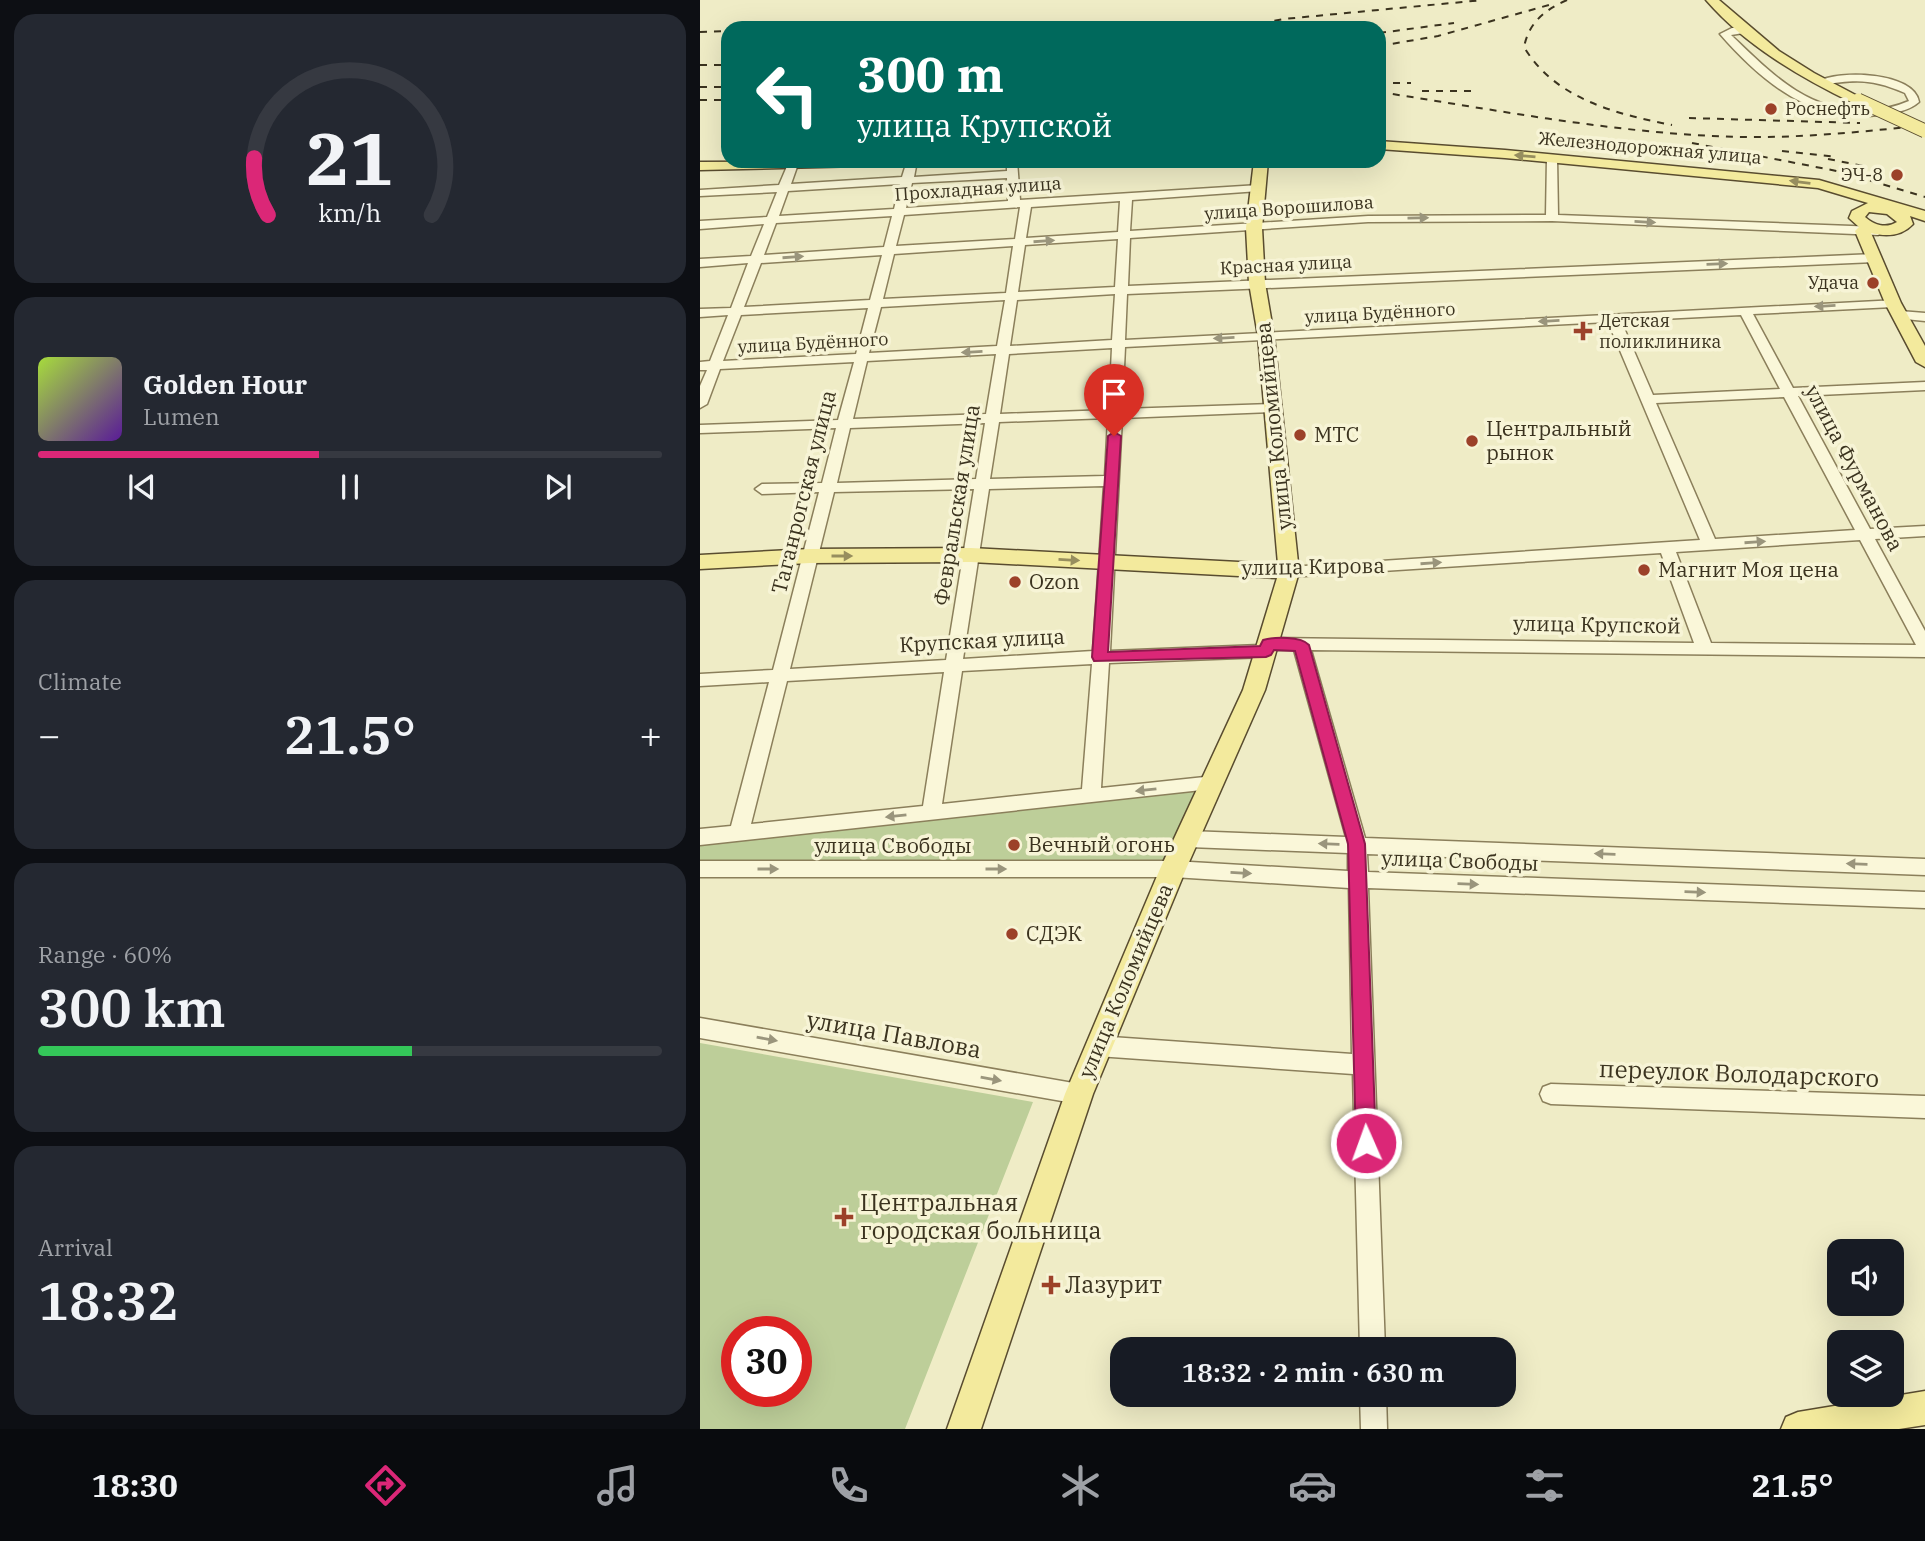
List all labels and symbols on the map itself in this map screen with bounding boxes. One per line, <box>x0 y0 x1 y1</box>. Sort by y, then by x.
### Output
place label: Роснефть <box>1785 97 1870 120</box>
marker: Роснефть <box>1763 101 1779 117</box>
street label: Железнодорожная улица <box>1537 126 1763 169</box>
one-way arrow <box>1514 150 1536 161</box>
place label: ЭЧ-8 <box>1841 163 1883 186</box>
marker: ЭЧ-8 <box>1889 167 1905 183</box>
street label: Прохладная улица <box>894 171 1062 206</box>
one-way arrow <box>1789 176 1811 187</box>
street label: улица Ворошилова <box>1204 190 1375 225</box>
one-way arrow <box>1407 213 1429 224</box>
one-way arrow <box>1634 217 1656 228</box>
one-way arrow <box>1033 236 1055 247</box>
street label: Красная улица <box>1219 250 1353 279</box>
one-way arrow <box>782 252 804 263</box>
one-way arrow <box>1706 258 1728 269</box>
place label: Удача <box>1808 271 1859 294</box>
marker: Удача <box>1865 275 1881 291</box>
street label: улица Будённого <box>1304 297 1456 328</box>
one-way arrow <box>1814 301 1836 312</box>
place label: Детская поликлиника <box>1599 309 1721 353</box>
one-way arrow <box>1538 316 1560 327</box>
street label: улица Коломийцева <box>1248 321 1298 532</box>
marker: Детская поликлиника <box>1573 321 1593 341</box>
street label: улица Будённого <box>737 327 889 358</box>
one-way arrow <box>1213 333 1235 344</box>
one-way arrow <box>961 346 983 357</box>
pin <box>1084 364 1144 436</box>
street label: улица Фурманова <box>1799 379 1911 556</box>
street label: Таганрогская улица <box>764 387 842 596</box>
street label: Февральская улица <box>926 402 986 607</box>
place label: Центральный рынок <box>1486 414 1632 466</box>
place label: МТС <box>1314 420 1360 448</box>
marker: МТС <box>1292 427 1308 443</box>
marker: Центральный рынок <box>1464 433 1480 449</box>
one-way arrow <box>1745 536 1767 547</box>
one-way arrow <box>831 550 853 562</box>
street label: улица Кирова <box>1241 551 1385 581</box>
one-way arrow <box>1058 555 1080 566</box>
place label: Магнит Моя цена <box>1658 555 1839 583</box>
one-way arrow <box>1420 557 1442 568</box>
marker: Магнит Моя цена <box>1636 562 1652 578</box>
place label: Ozon <box>1029 567 1080 595</box>
marker: Ozon <box>1007 574 1023 590</box>
street label: улица Крупской <box>1513 609 1681 639</box>
street label: Крупская улица <box>898 622 1065 658</box>
one-way arrow <box>1135 785 1157 796</box>
one-way arrow <box>884 811 906 822</box>
place label: Вечный огонь <box>1028 830 1175 858</box>
street label: улица Свободы <box>814 831 972 859</box>
marker: Вечный огонь <box>1006 837 1022 853</box>
one-way arrow <box>1317 838 1339 849</box>
street label: улица Свободы <box>1381 843 1539 877</box>
one-way arrow <box>1594 849 1616 860</box>
one-way arrow <box>1846 859 1868 870</box>
one-way arrow <box>757 863 779 875</box>
one-way arrow <box>985 863 1007 875</box>
one-way arrow <box>1230 868 1252 879</box>
one-way arrow <box>1457 878 1479 890</box>
street label: улица Коломийцева <box>1071 879 1179 1082</box>
one-way arrow <box>1685 886 1707 897</box>
place label: СДЭК <box>1026 919 1083 947</box>
marker: СДЭК <box>1004 926 1020 942</box>
street label: улица Павлова <box>804 1003 984 1065</box>
one-way arrow <box>756 1034 778 1045</box>
street label: переулок Володарского <box>1598 1052 1880 1094</box>
one-way arrow <box>980 1074 1002 1085</box>
position arrow <box>1329 1106 1403 1180</box>
place label: Центральная городская больница <box>860 1186 1102 1246</box>
marker: Центральная городская больница <box>834 1207 854 1227</box>
place label: Лазурит <box>1065 1268 1162 1300</box>
marker: Лазурит <box>1043 1277 1059 1293</box>
speed limit sign: 30 <box>721 1316 812 1407</box>

